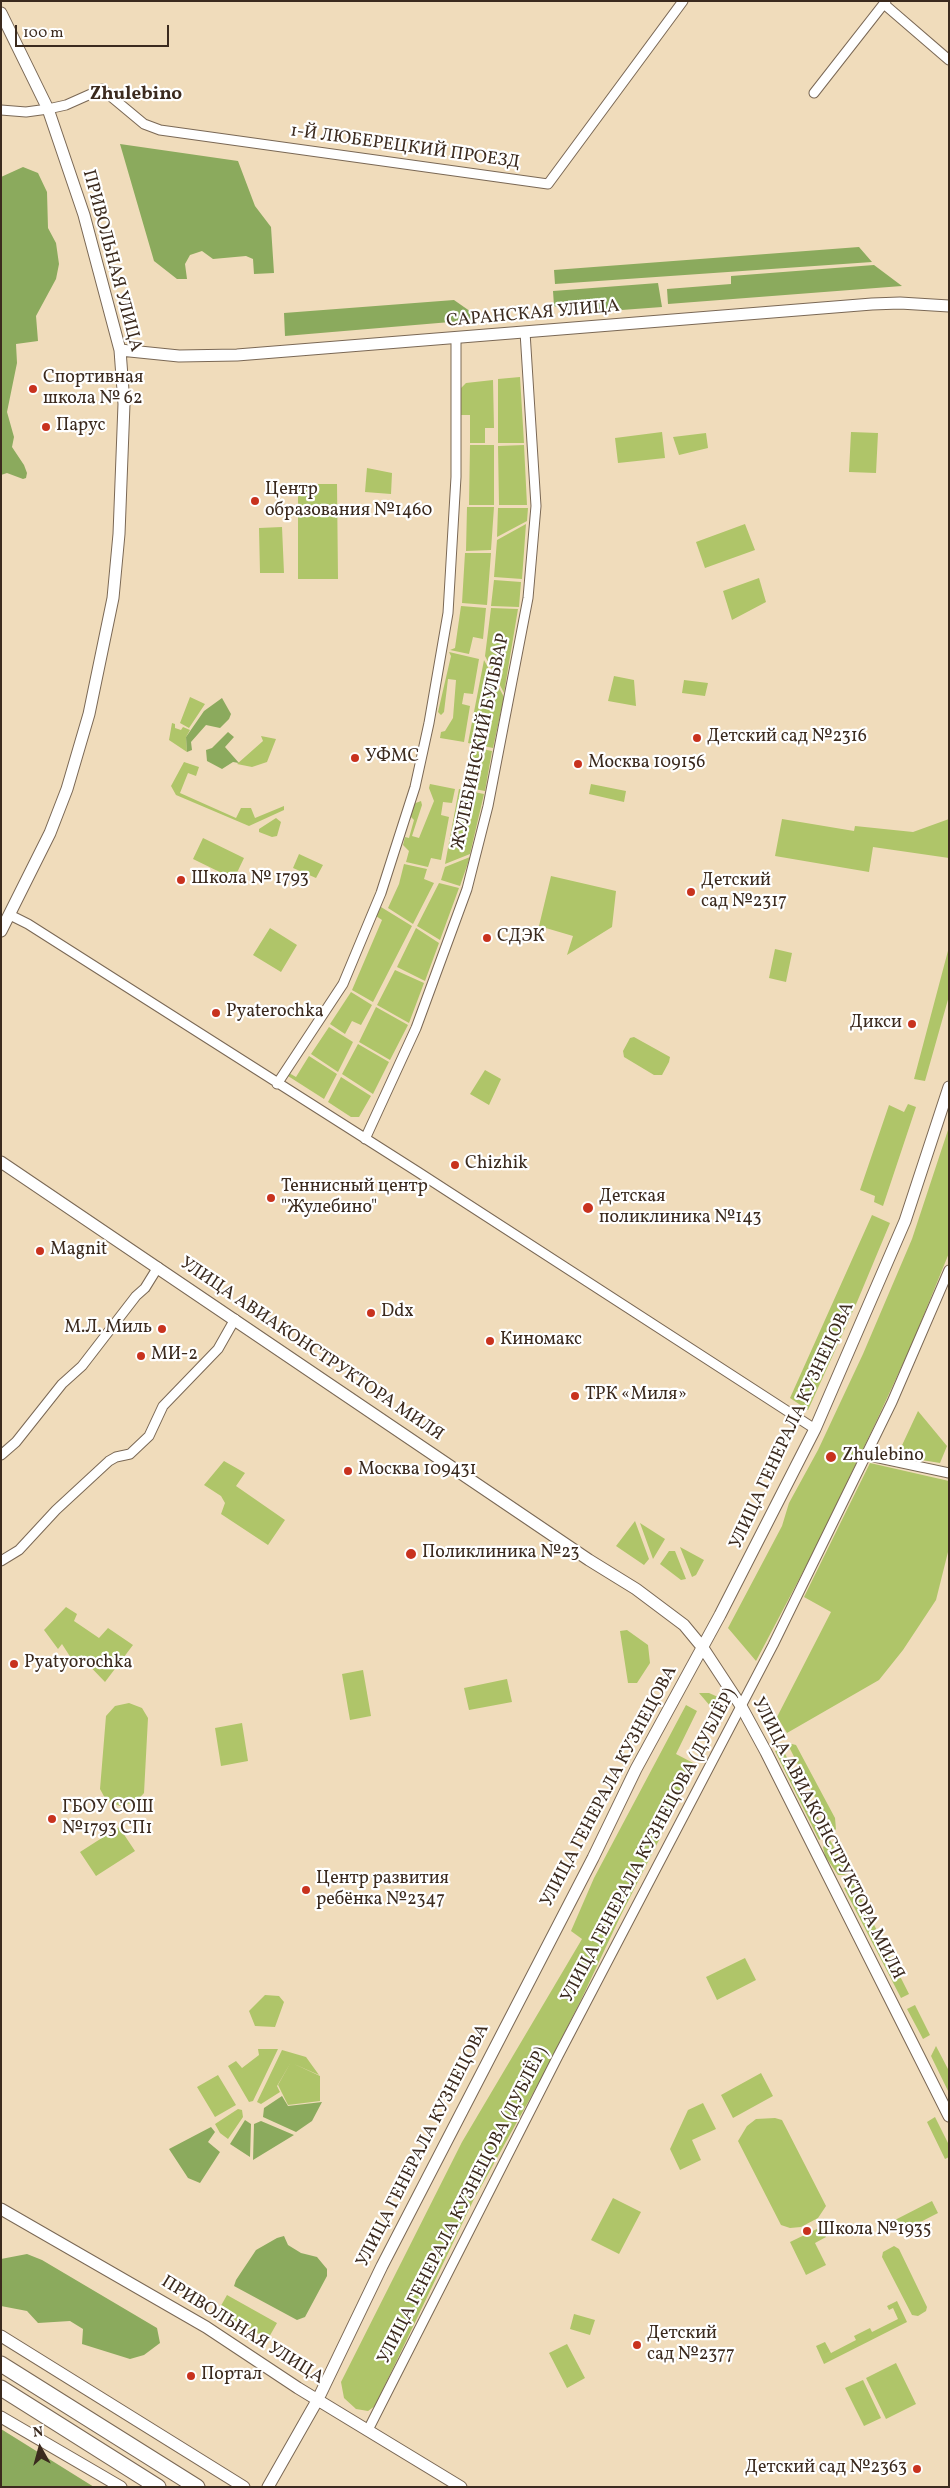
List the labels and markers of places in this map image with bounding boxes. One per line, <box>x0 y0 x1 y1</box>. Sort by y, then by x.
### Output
place label: Спортивная школа № 62 <box>43 368 143 410</box>
marker: Спортивная школа № 62 <box>27 383 39 395</box>
place label: Парус <box>56 416 106 438</box>
marker: Парус <box>40 421 52 433</box>
place label: Центр образования №1460 <box>265 480 432 522</box>
marker: Центр образования №1460 <box>249 495 261 507</box>
place label: Детский сад №2316 <box>707 727 867 749</box>
marker: Детский сад №2316 <box>691 732 703 744</box>
place label: УФМС <box>365 747 419 769</box>
marker: УФМС <box>349 752 361 764</box>
place label: Москва 109156 <box>588 753 705 775</box>
marker: Москва 109156 <box>572 758 584 770</box>
place label: Школа № 1793 <box>191 869 309 891</box>
place label: Детский сад №2317 <box>701 871 787 914</box>
marker: Школа № 1793 <box>175 874 187 886</box>
marker: Детский сад №2317 <box>685 886 697 898</box>
place label: СДЭК <box>497 927 545 949</box>
marker: СДЭК <box>481 932 493 944</box>
place label: Pyaterochka <box>226 1002 324 1024</box>
marker: Pyaterochka <box>210 1007 222 1019</box>
place label: Дикси <box>850 1013 902 1035</box>
marker: Дикси <box>906 1018 918 1030</box>
place label: Chizhik <box>465 1154 528 1176</box>
marker: Chizhik <box>449 1159 461 1171</box>
place label: Теннисный центр "Жулебино" <box>281 1177 428 1220</box>
place label: Детская поликлиника №143 <box>599 1187 762 1230</box>
marker: Теннисный центр "Жулебино" <box>265 1192 277 1204</box>
marker: Детская поликлиника №143 <box>581 1201 595 1215</box>
place label: Magnit <box>50 1240 107 1262</box>
marker: Magnit <box>34 1245 46 1257</box>
place label: Ddx <box>381 1302 414 1324</box>
marker: Ddx <box>365 1307 377 1319</box>
place label: М.Л. Миль <box>64 1318 152 1340</box>
marker: М.Л. Миль <box>156 1323 168 1335</box>
place label: Киномакс <box>500 1330 582 1352</box>
marker: Киномакс <box>484 1335 496 1347</box>
place label: МИ-2 <box>151 1345 198 1367</box>
marker: МИ-2 <box>135 1350 147 1362</box>
place label: ТРК «Миля» <box>585 1385 687 1407</box>
marker: ТРК «Миля» <box>569 1390 581 1402</box>
place label: Zhulebino <box>842 1446 924 1468</box>
marker: Zhulebino <box>824 1450 838 1464</box>
place label: Москва 109431 <box>358 1460 476 1482</box>
marker: Москва 109431 <box>342 1465 354 1477</box>
place label: Поликлиника №23 <box>422 1543 580 1565</box>
marker: Поликлиника №23 <box>404 1547 418 1561</box>
place label: Pyatyorochka <box>24 1653 133 1675</box>
marker: Pyatyorochka <box>8 1658 20 1670</box>
place label: ГБОУ СОШ №1793 СП1 <box>62 1798 154 1840</box>
marker: ГБОУ СОШ №1793 СП1 <box>46 1813 58 1825</box>
place label: Центр развития ребёнка №2347 <box>316 1869 449 1912</box>
marker: Центр развития ребёнка №2347 <box>300 1884 312 1896</box>
place label: Школа №1935 <box>817 2220 931 2242</box>
marker: Школа №1935 <box>801 2225 813 2237</box>
place label: Детский сад №2377 <box>647 2324 735 2366</box>
marker: Детский сад №2377 <box>631 2339 643 2351</box>
place label: Портал <box>201 2365 262 2387</box>
marker: Портал <box>185 2370 197 2382</box>
place label: Детский сад №2363 <box>745 2458 907 2480</box>
marker: Детский сад №2363 <box>911 2463 923 2475</box>

